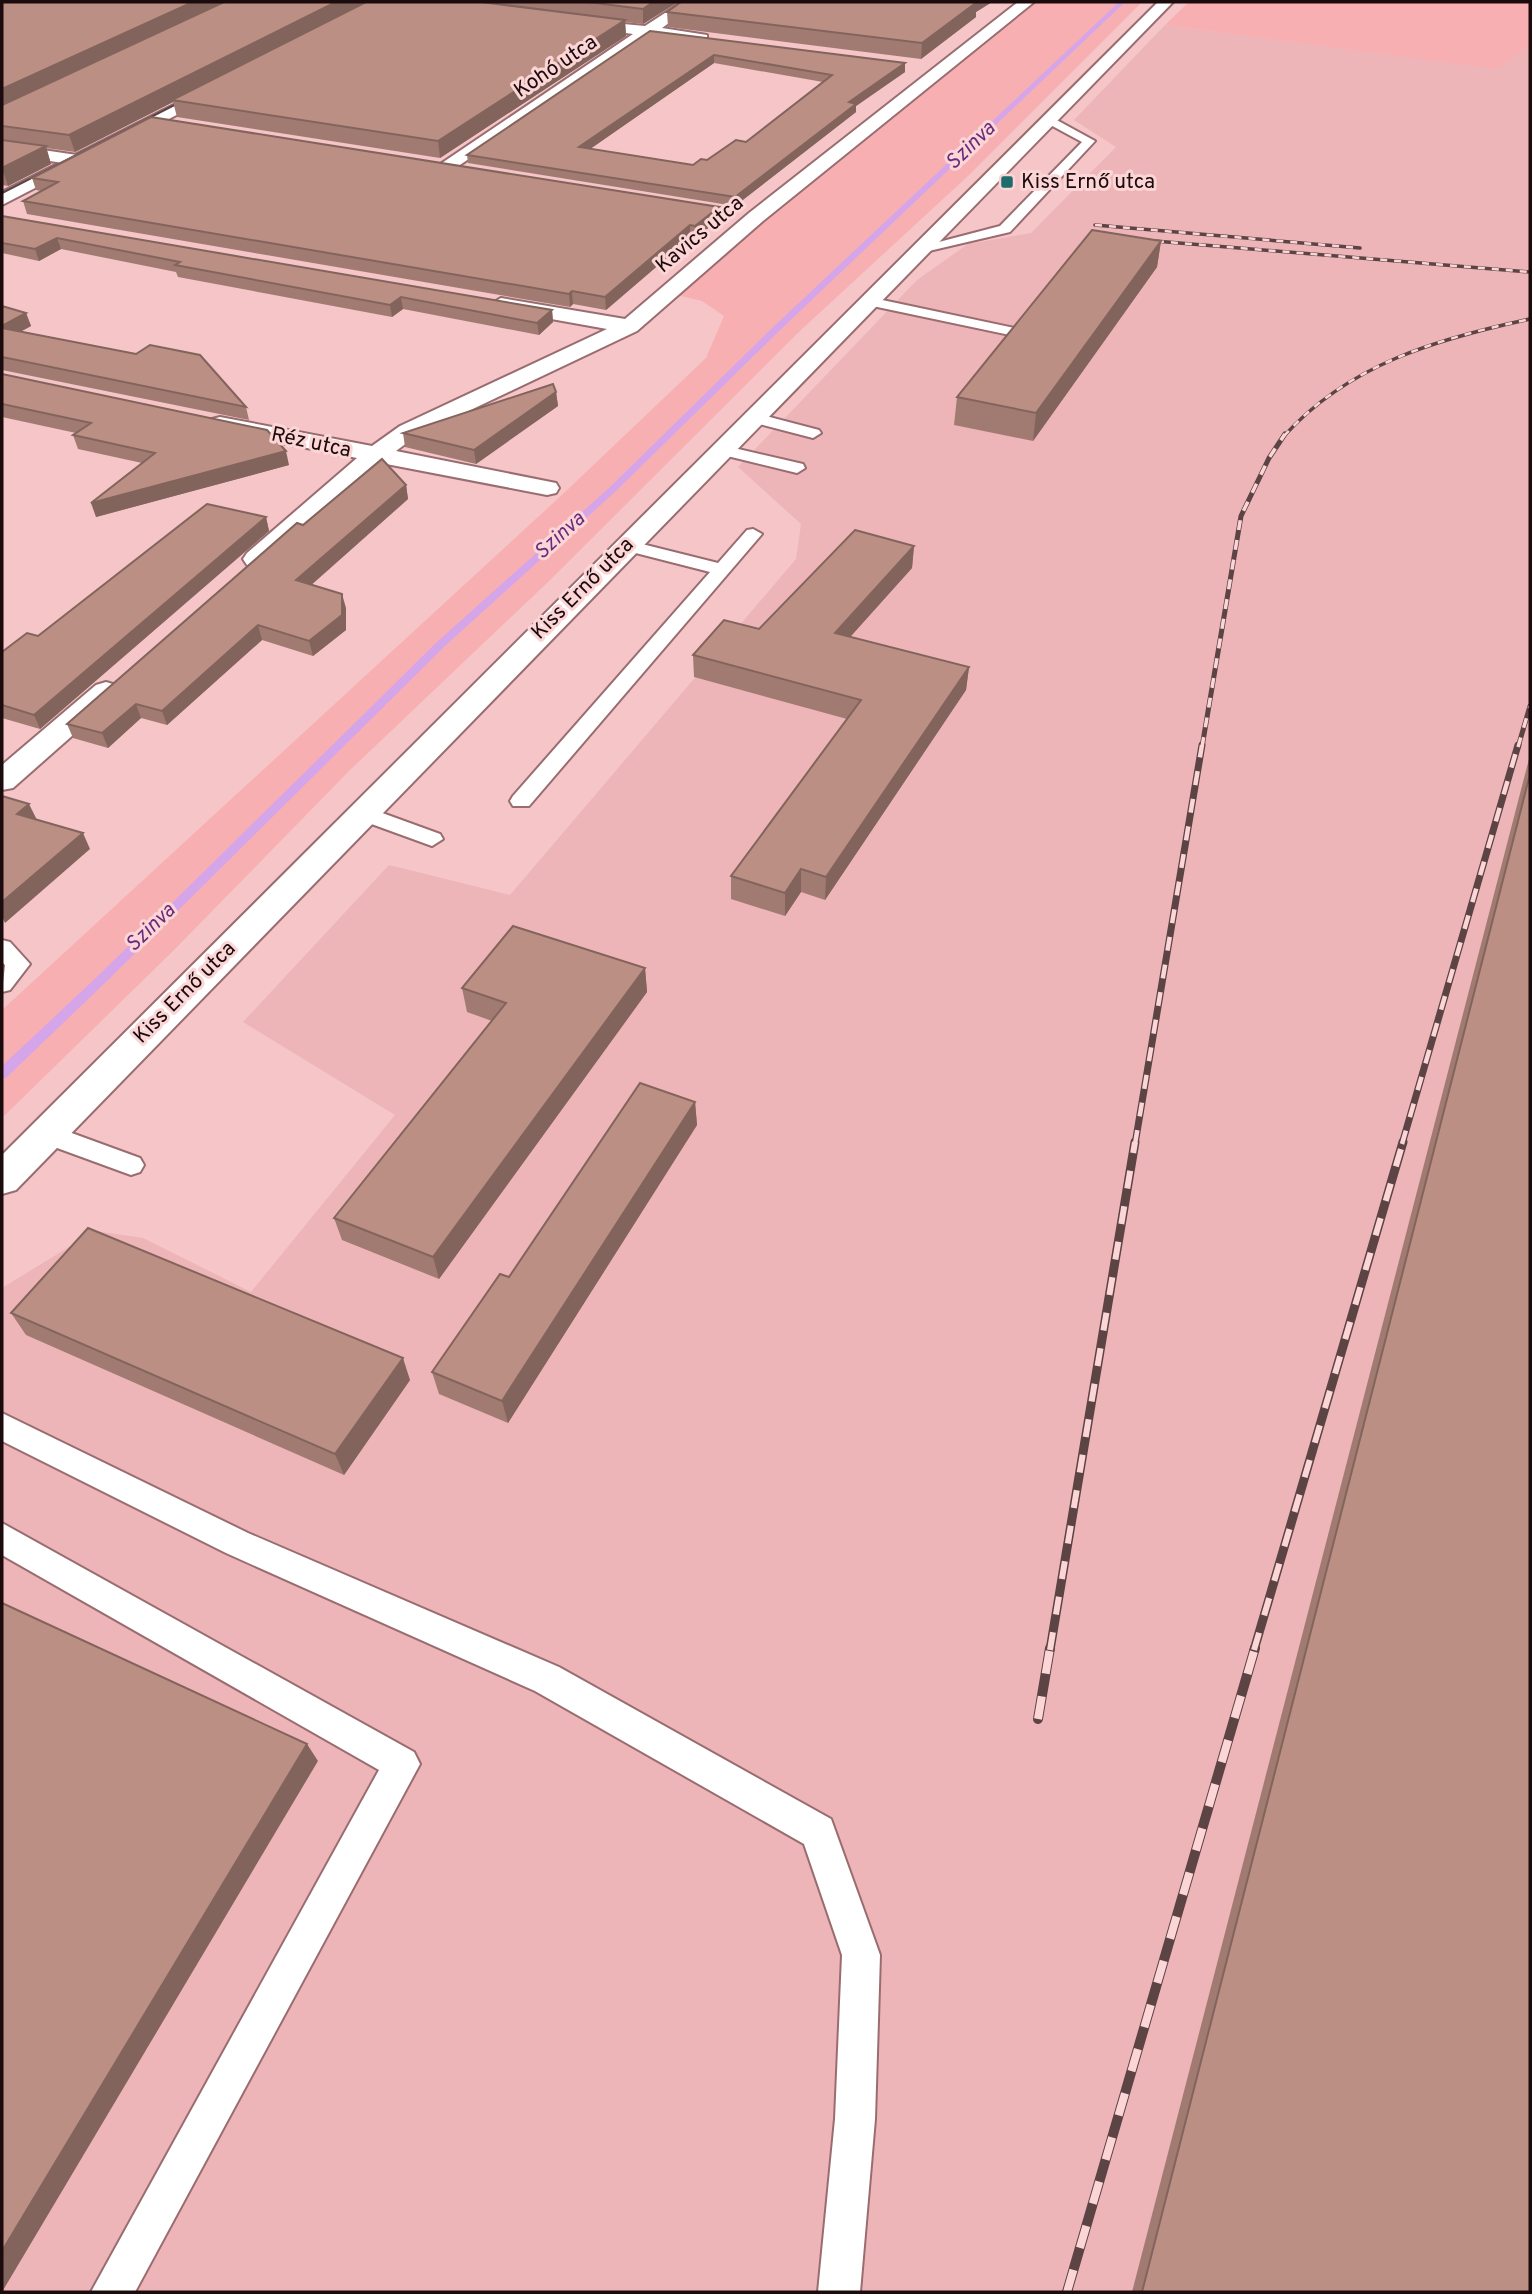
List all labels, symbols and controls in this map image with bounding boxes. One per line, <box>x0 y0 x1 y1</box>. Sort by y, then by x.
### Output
street label: Kohó utca <box>509 29 603 105</box>
water label: Szinva <box>940 116 1002 176</box>
place label: Kiss Ernő utca <box>1021 169 1155 196</box>
marker: Kiss Ernő utca <box>999 174 1015 190</box>
street label: Kavics utca <box>650 190 750 280</box>
street label: Réz utca <box>268 421 354 465</box>
water label: Szinva <box>529 506 591 566</box>
street label: Kiss Ernő utca <box>526 532 640 646</box>
water label: Szinva <box>120 898 182 958</box>
street label: Kiss Ernő utca <box>128 936 242 1050</box>

